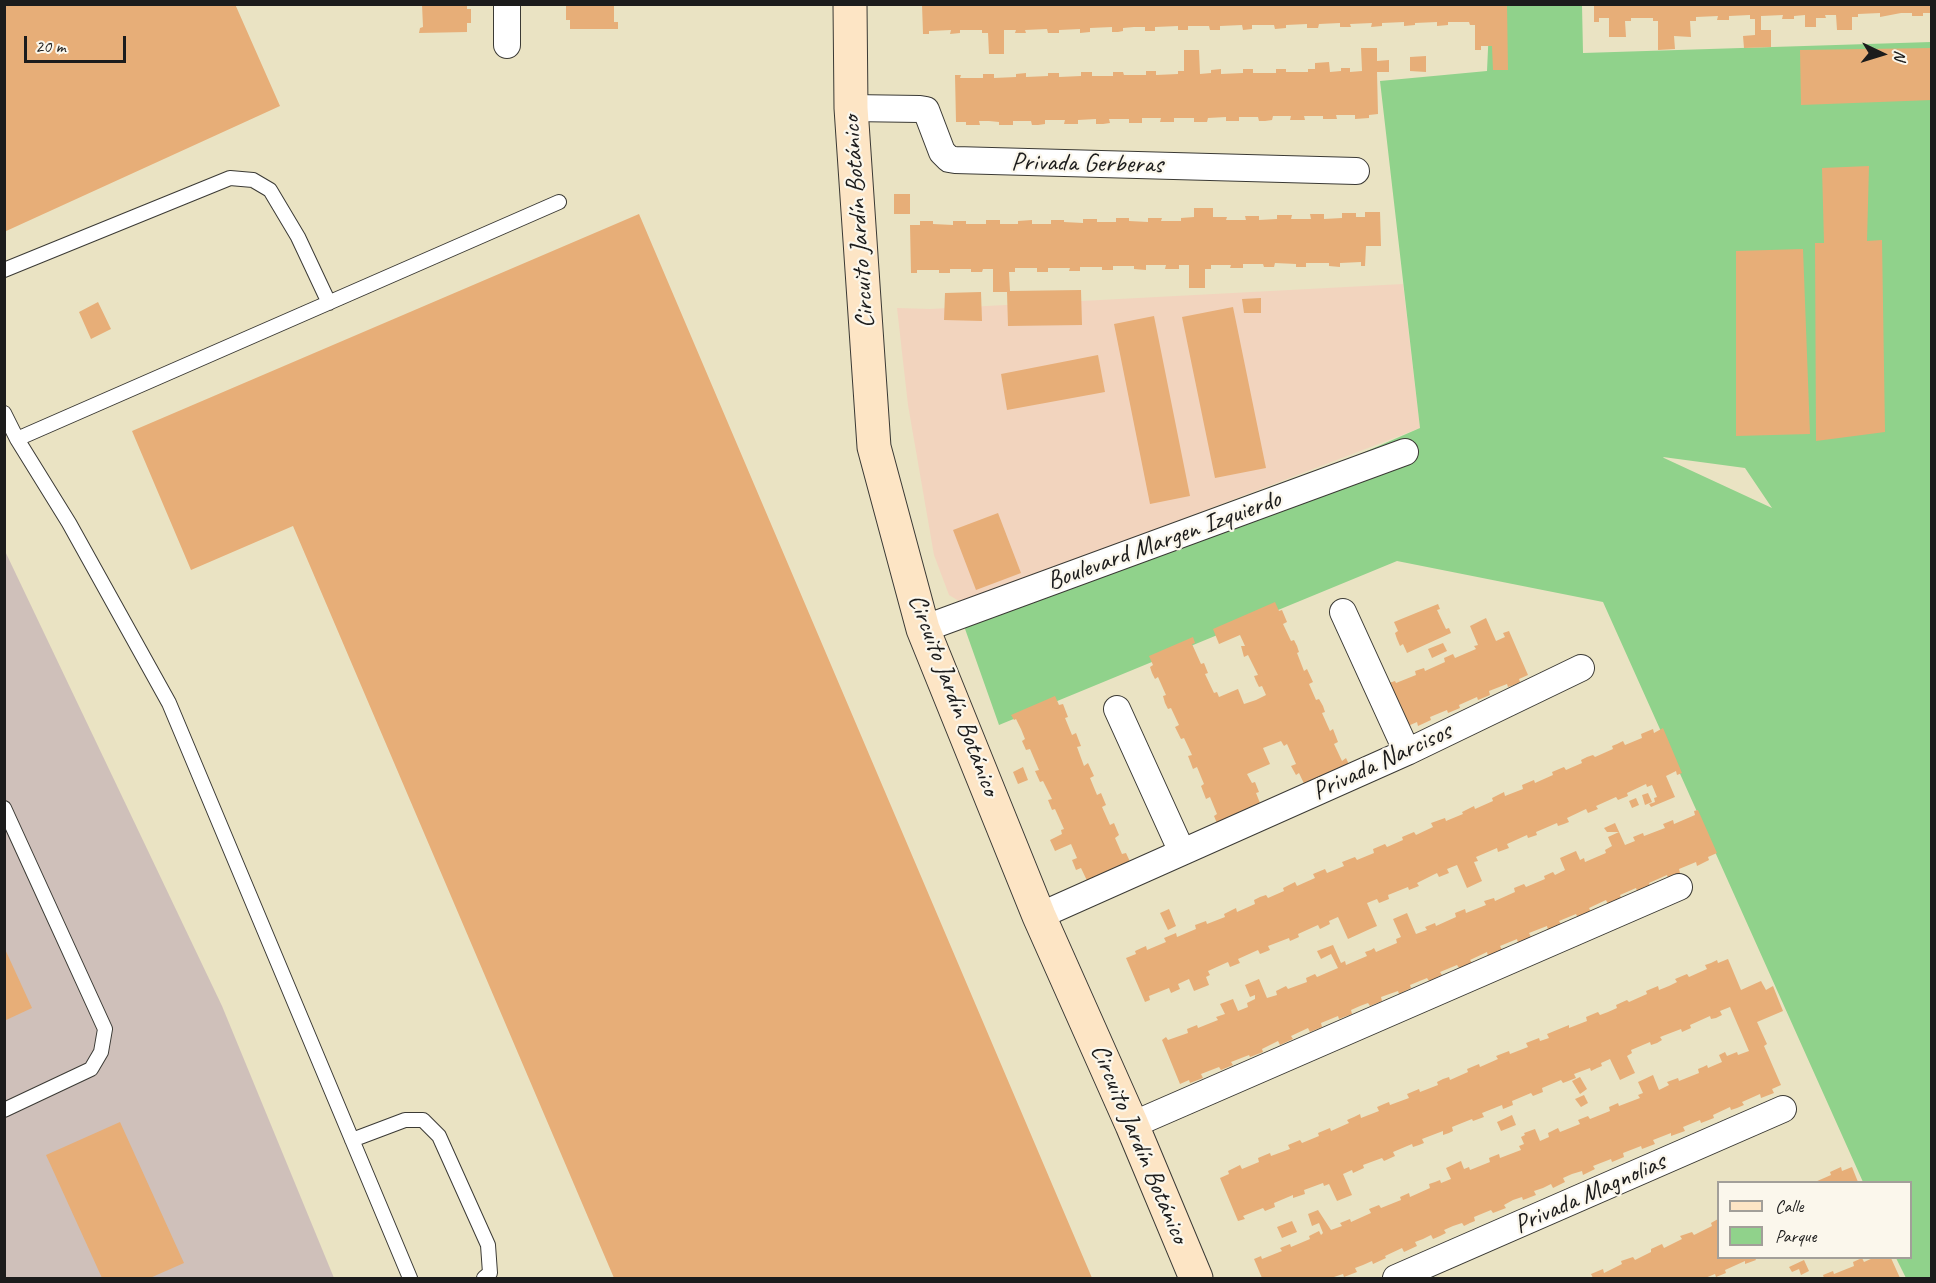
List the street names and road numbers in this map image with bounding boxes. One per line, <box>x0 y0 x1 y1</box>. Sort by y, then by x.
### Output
street label: Circuito Jardín Botánico <box>836 115 882 329</box>
street label: Privada Gerberas <box>1011 147 1163 181</box>
street label: Boulevard Margen Izquierdo <box>1043 484 1285 598</box>
street label: Circuito Jardín Botánico <box>900 590 1006 800</box>
street label: Privada Narcisos <box>1308 716 1456 808</box>
street label: Circuito Jardín Botánico <box>1083 1040 1195 1248</box>
street label: Privada Magnolias <box>1510 1147 1670 1241</box>

